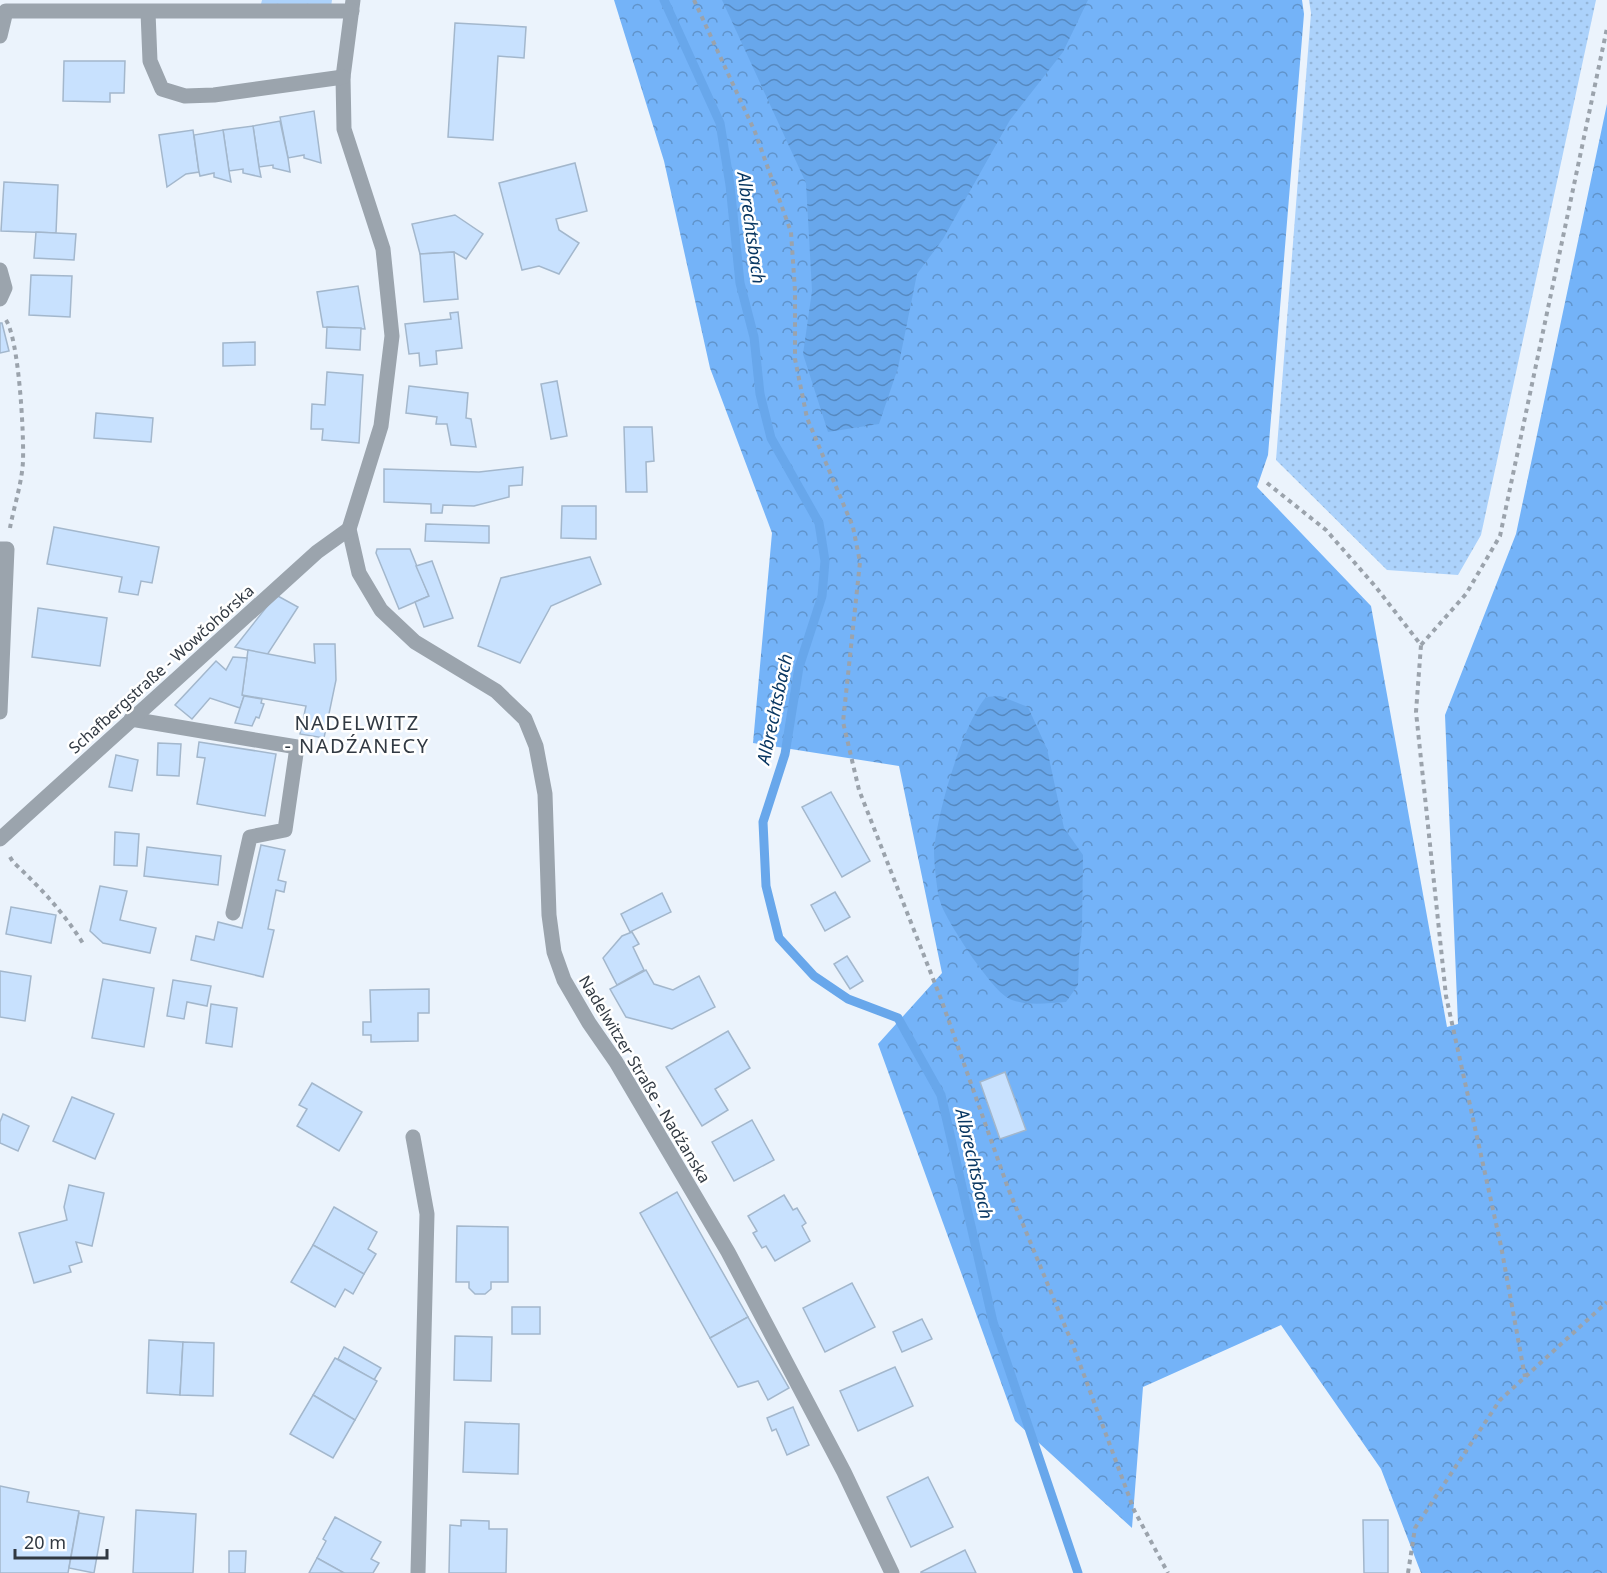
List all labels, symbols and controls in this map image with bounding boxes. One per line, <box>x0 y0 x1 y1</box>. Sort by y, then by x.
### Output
water label: Albrechtsbach <box>732 168 772 285</box>
street label: Schafbergstraße - Wowčohórska <box>64 580 258 758</box>
water label: Albrechtsbach <box>750 651 797 768</box>
district label: NADELWITZ - NADŹANECY <box>284 709 430 759</box>
street label: Nadelwitzer Straße - Nadźanska <box>574 971 716 1187</box>
water label: Albrechtsbach <box>950 1104 999 1221</box>
scale bar <box>15 1522 106 1560</box>
text: 20 m <box>24 1530 66 1554</box>

